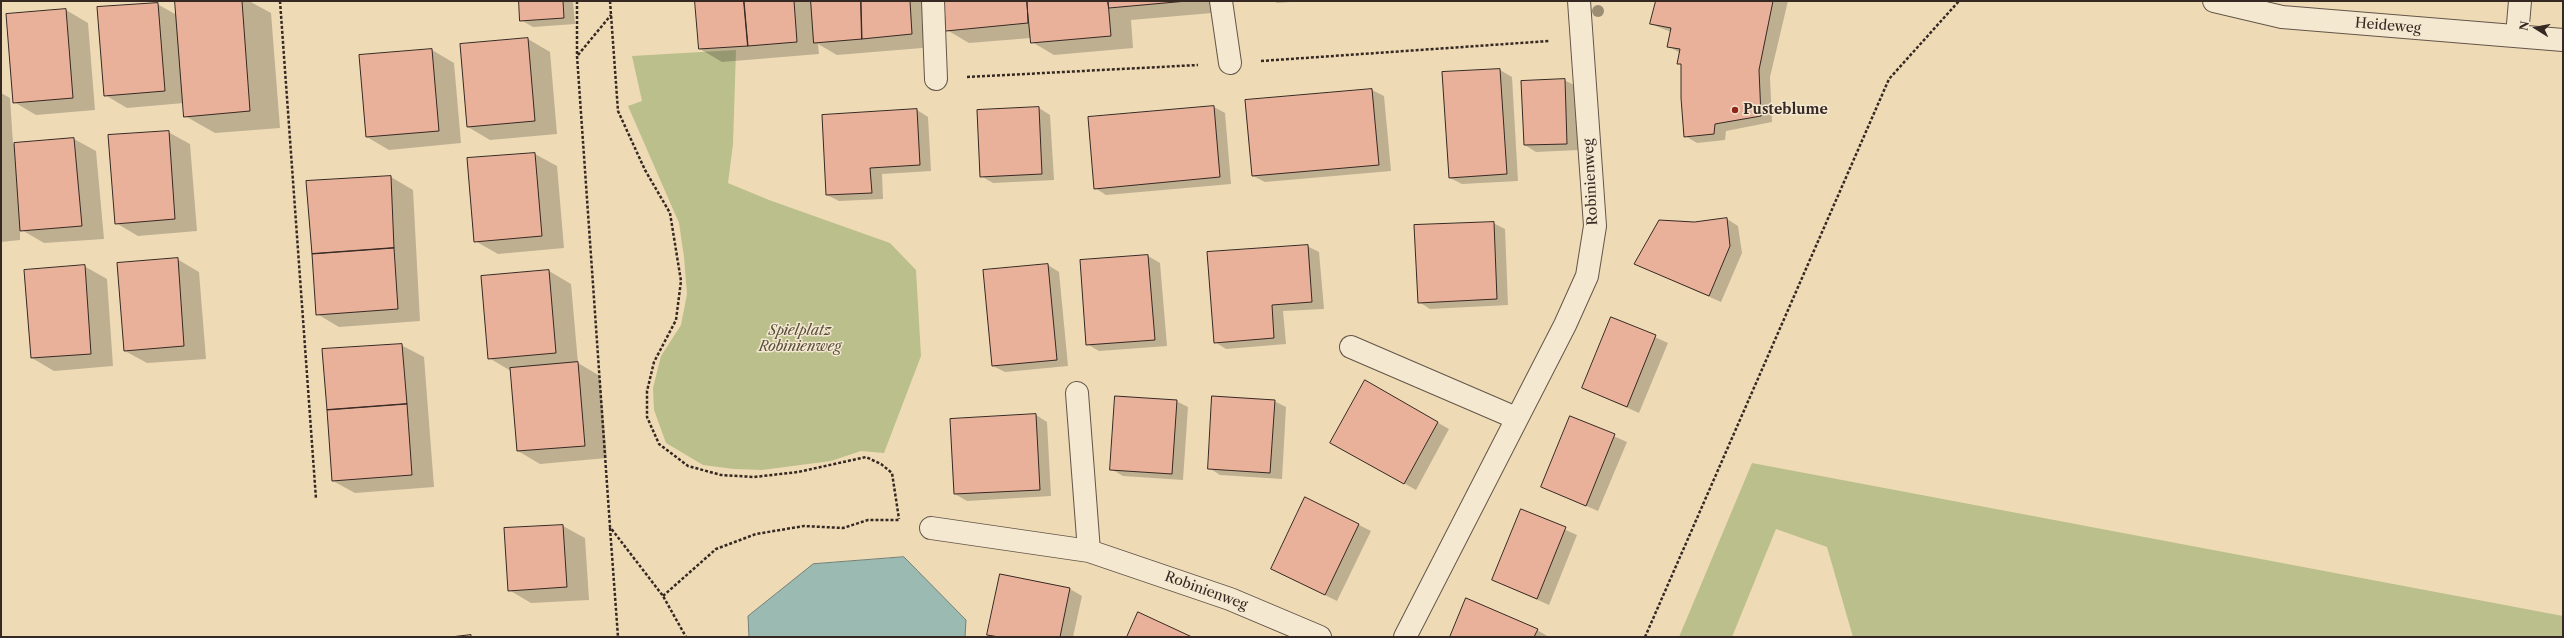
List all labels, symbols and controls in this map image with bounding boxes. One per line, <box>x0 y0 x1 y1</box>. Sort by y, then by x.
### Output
north arrow <box>2516 8 2556 48</box>
street label: Heideweg <box>2354 15 2422 37</box>
text: N <box>2516 20 2532 32</box>
place label: Pusteblume <box>1743 102 1828 118</box>
marker: Pusteblume <box>1730 105 1740 115</box>
street label: Robinienweg <box>1580 138 1602 226</box>
park label: Spielplatz Robinienweg <box>759 323 841 356</box>
street label: Robinienweg <box>1162 568 1250 614</box>

